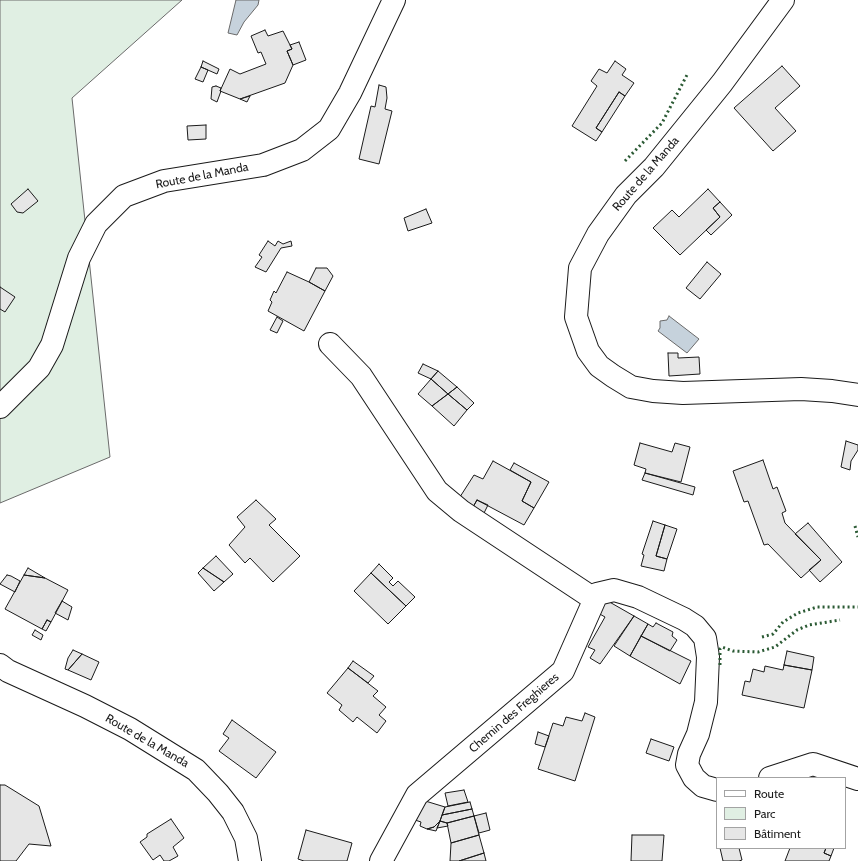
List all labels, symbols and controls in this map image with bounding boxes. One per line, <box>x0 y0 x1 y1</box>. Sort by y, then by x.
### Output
street label: Route de la Manda <box>610 134 682 214</box>
street label: Route de la Manda <box>154 160 250 192</box>
street label: Chemin des Freghieres <box>466 670 562 756</box>
street label: Route de la Manda <box>103 711 191 771</box>
legend <box>716 777 846 849</box>
text: Route <box>754 786 784 801</box>
text: Parc <box>754 806 776 821</box>
text: Bâtiment <box>754 826 801 841</box>

